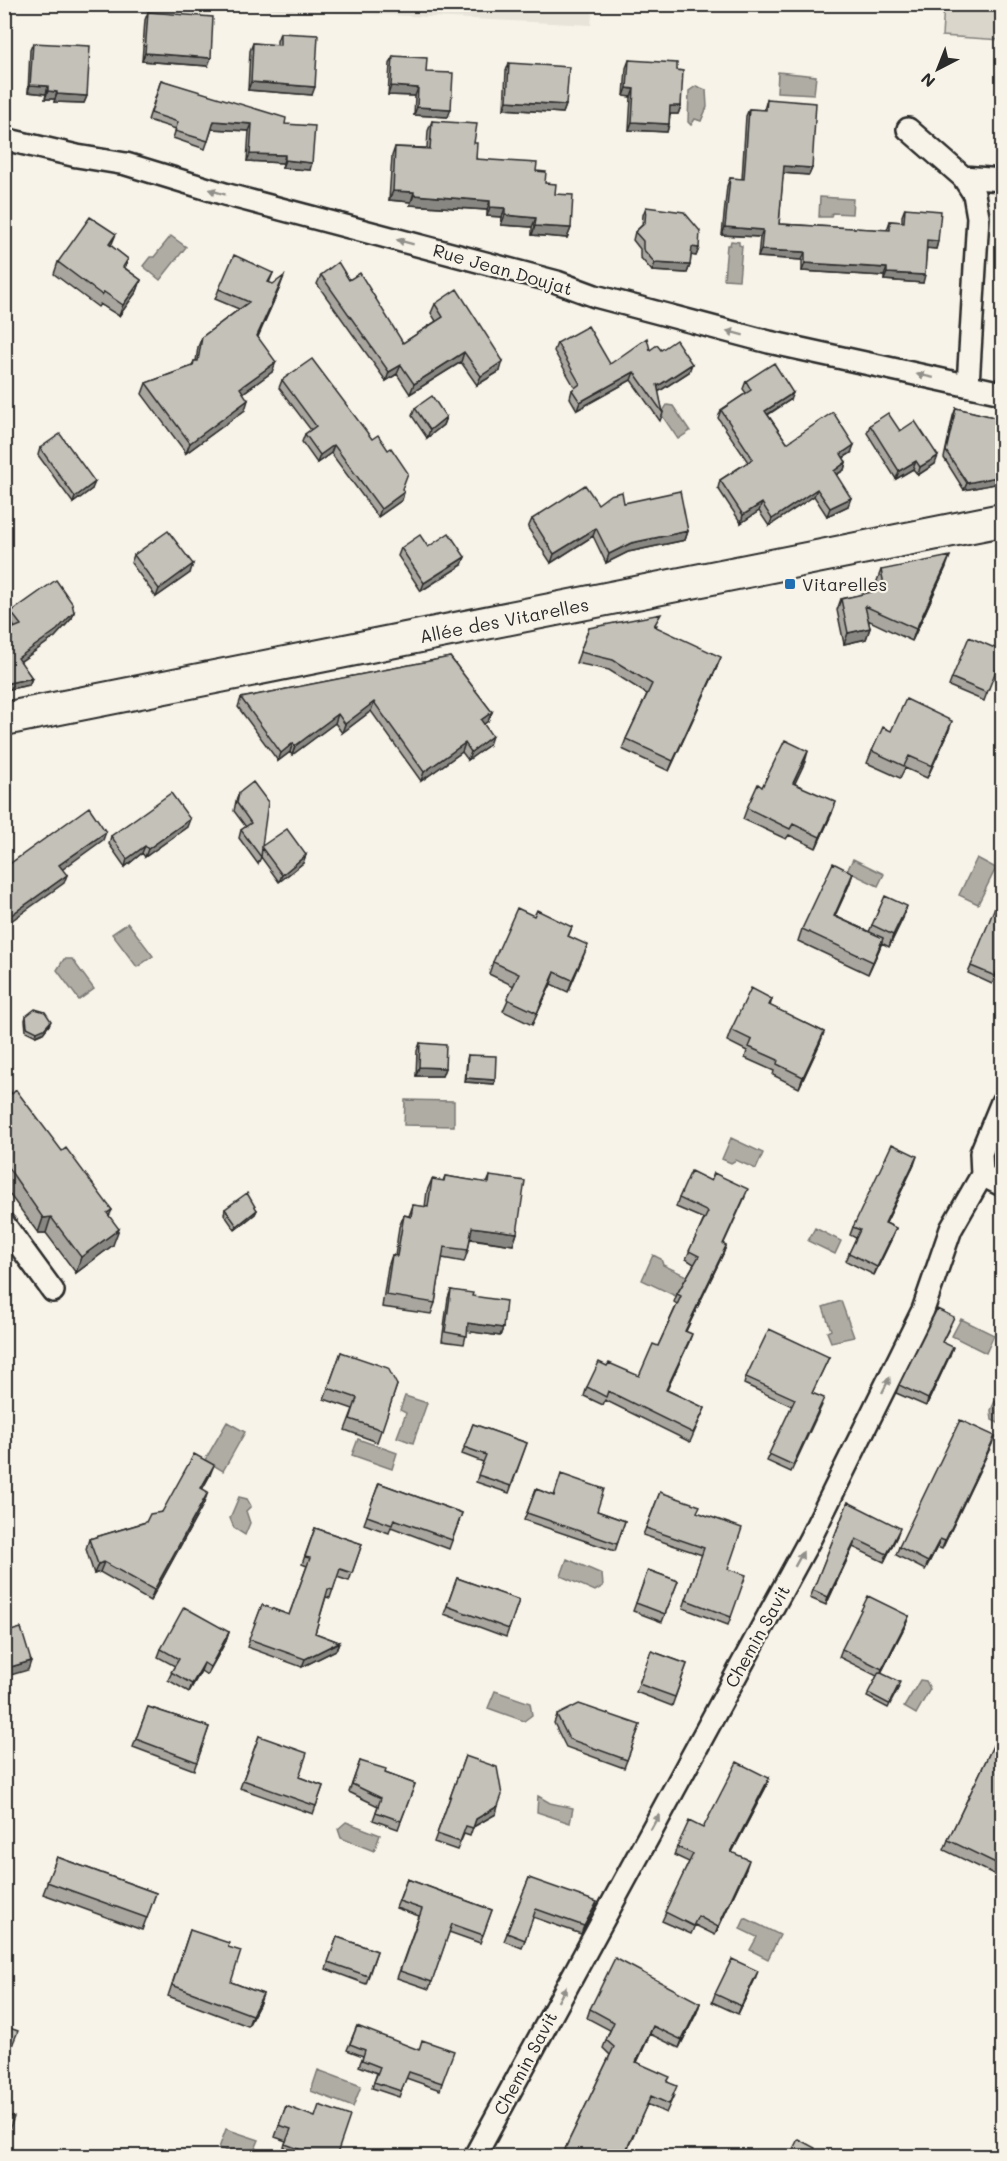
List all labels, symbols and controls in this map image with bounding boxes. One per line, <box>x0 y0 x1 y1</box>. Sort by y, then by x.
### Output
north arrow <box>908 39 968 99</box>
text: N <box>916 69 939 92</box>
one-way arrow <box>208 187 226 196</box>
one-way arrow <box>396 236 414 246</box>
street label: Rue Jean Doujat <box>430 238 576 300</box>
one-way arrow <box>725 327 744 337</box>
one-way arrow <box>916 370 934 380</box>
place label: Vitarelles <box>802 572 887 596</box>
marker: Vitarelles <box>783 577 797 591</box>
street label: Allée des Vitarelles <box>417 592 591 648</box>
one-way arrow <box>881 1376 891 1393</box>
one-way arrow <box>794 1550 804 1567</box>
street label: Chemin Savit <box>719 1580 795 1692</box>
one-way arrow <box>650 1814 660 1831</box>
one-way arrow <box>557 1985 567 2002</box>
street label: Chemin Savit <box>488 2007 562 2119</box>

